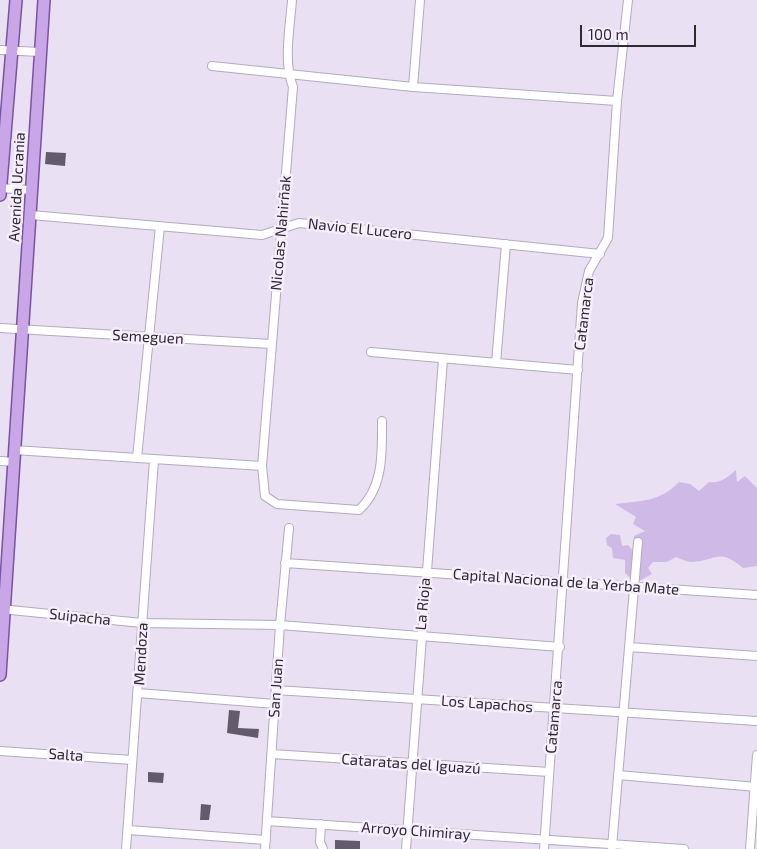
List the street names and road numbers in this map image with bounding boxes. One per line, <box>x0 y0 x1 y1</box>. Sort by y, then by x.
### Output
street label: Avenida Ucrania <box>5 132 29 242</box>
street label: Nicolas Nahirñak <box>267 175 295 291</box>
street label: Navio El Lucero <box>307 215 413 243</box>
street label: Catamarca <box>571 276 597 352</box>
street label: Semeguen <box>112 326 184 348</box>
street label: Capital Nacional de la Yerba Mate <box>452 565 680 599</box>
street label: La Rioja <box>412 577 434 631</box>
street label: Suipacha <box>48 605 112 629</box>
street label: Mendoza <box>130 622 152 686</box>
street label: San Juan <box>265 658 287 718</box>
street label: Catamarca <box>542 680 566 754</box>
street label: Los Lapachos <box>440 692 534 716</box>
street label: Salta <box>48 745 84 765</box>
street label: Cataratas del Iguazú <box>341 750 481 778</box>
street label: Arroyo Chimiray <box>361 818 471 844</box>

